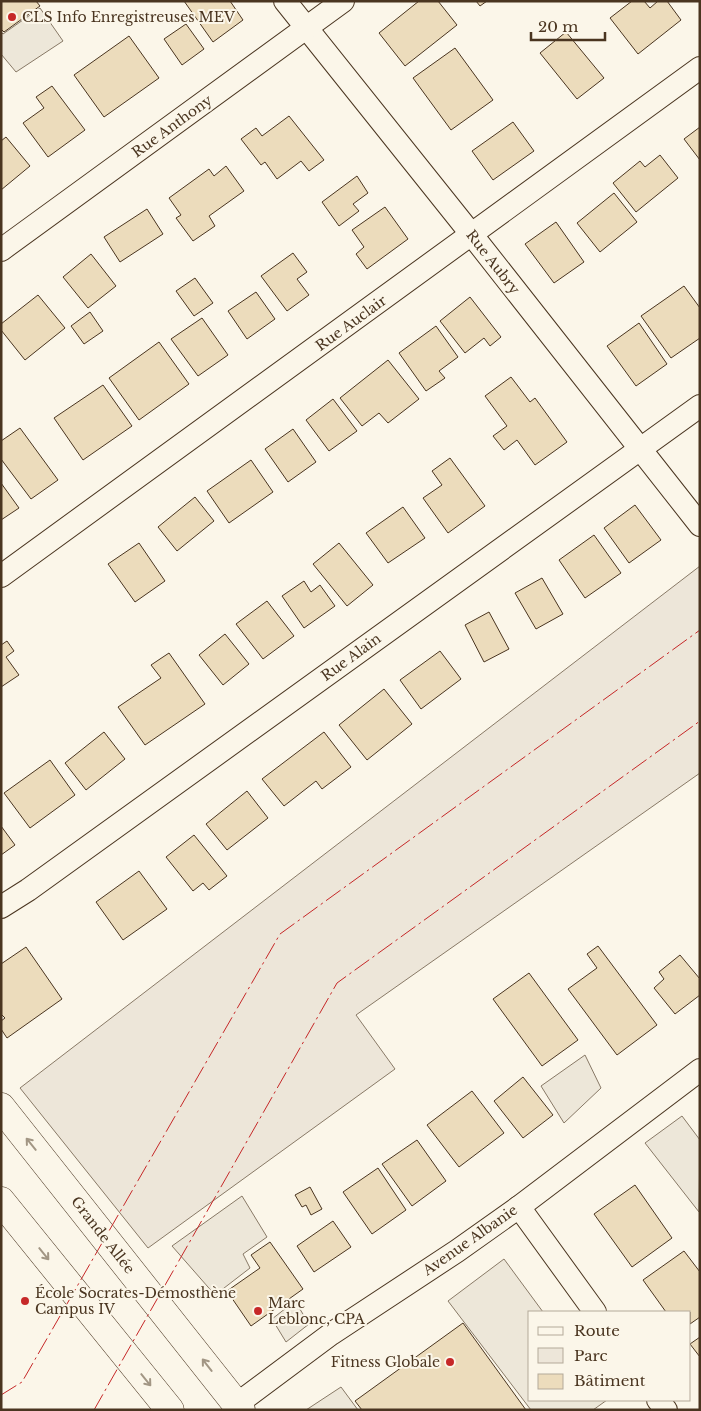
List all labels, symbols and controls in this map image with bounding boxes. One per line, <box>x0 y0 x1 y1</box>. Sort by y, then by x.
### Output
place label: CLS Info Enregistreuses MEV <box>22 8 236 26</box>
scale bar <box>531 10 605 42</box>
marker: CLS Info Enregistreuses MEV <box>6 11 18 23</box>
text: 20 m <box>538 17 578 36</box>
street label: Rue Anthony <box>128 91 216 161</box>
street label: Rue Aubry <box>462 226 524 298</box>
street label: Rue Auclair <box>312 291 390 355</box>
street label: Rue Alain <box>318 629 385 685</box>
one-way arrow <box>25 1138 36 1151</box>
street label: Grande Allée <box>67 1193 139 1277</box>
street label: Avenue Albanie <box>418 1201 521 1280</box>
one-way arrow <box>38 1247 49 1260</box>
place label: École Socrates-Démosthène Campus IV <box>35 1284 236 1318</box>
place label: Marc Leblonc, CPA <box>268 1294 365 1328</box>
marker: École Socrates-Démosthène Campus IV <box>19 1295 31 1307</box>
marker: Marc Leblonc, CPA <box>252 1305 264 1317</box>
legend <box>528 1311 691 1401</box>
text: Route <box>574 1321 620 1340</box>
text: Parc <box>574 1346 607 1365</box>
place label: Fitness Globale <box>331 1353 440 1371</box>
marker: Fitness Globale <box>444 1356 456 1368</box>
one-way arrow <box>201 1359 212 1372</box>
text: Bâtiment <box>574 1371 646 1390</box>
one-way arrow <box>140 1373 151 1386</box>

